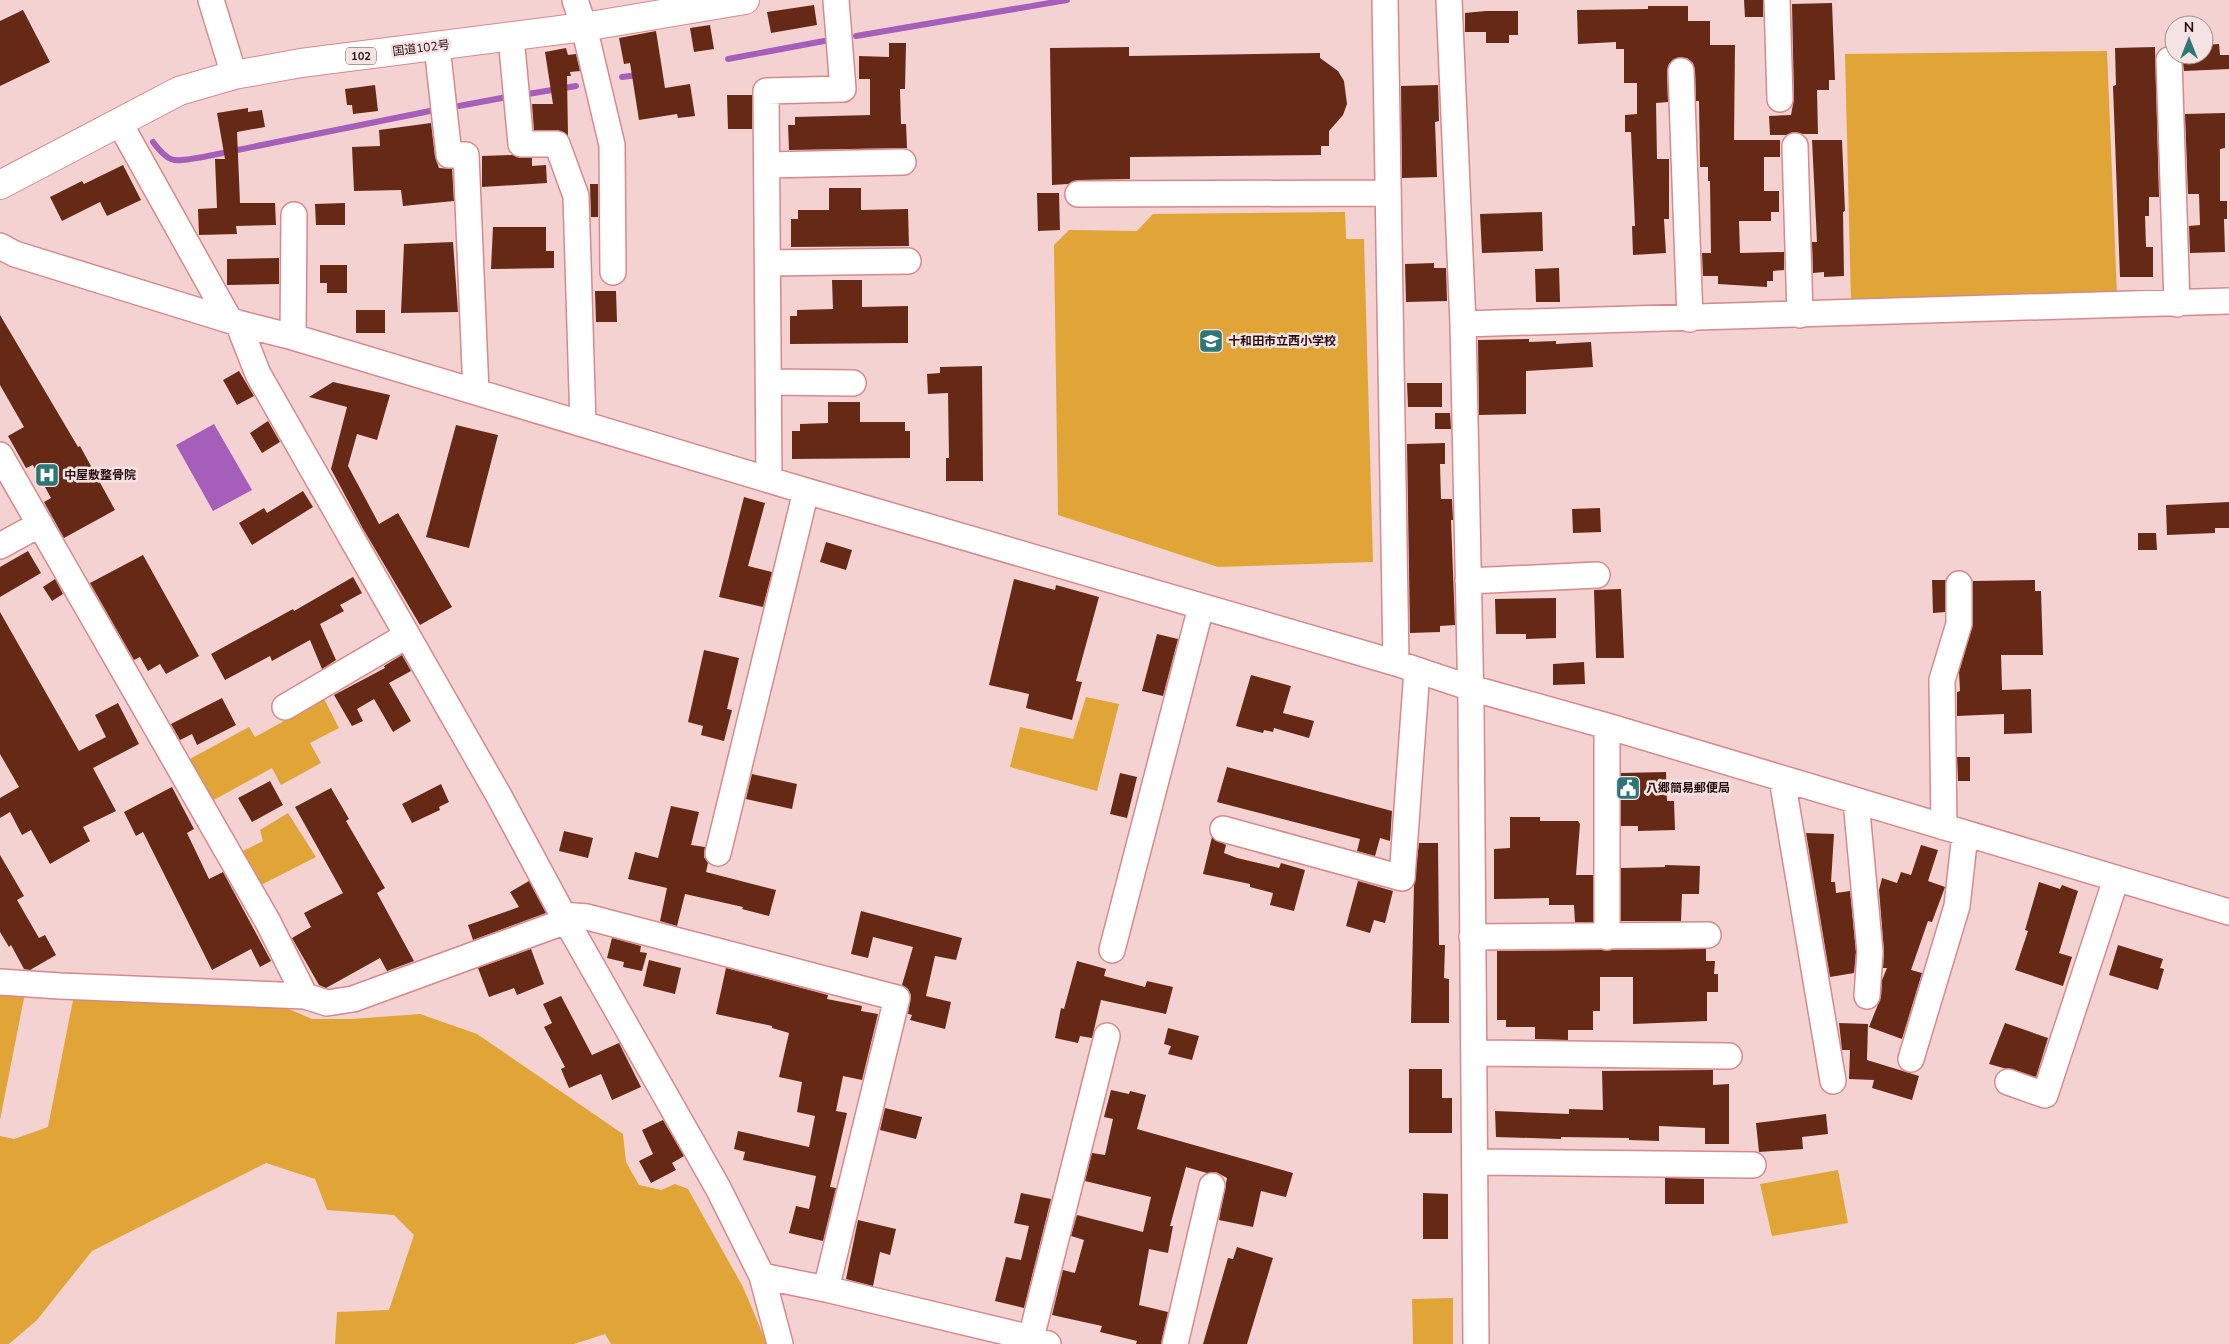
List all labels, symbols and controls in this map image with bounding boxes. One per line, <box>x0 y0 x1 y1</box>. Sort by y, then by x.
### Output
north arrow <box>2164 15 2214 65</box>
text: N <box>2184 18 2194 37</box>
street label: 国道102号 <box>391 37 451 59</box>
road number: 102 <box>346 48 376 64</box>
school or university icon: 十和田市立西小学校 <box>1198 328 1224 354</box>
place label: 十和田市立西小学校 <box>1228 333 1336 349</box>
hospital icon: 中屋敷整骨院 <box>34 462 60 488</box>
place label: 中屋敷整骨院 <box>64 467 136 483</box>
public building icon: 八郷簡易郵便局 <box>1615 775 1641 801</box>
place label: 八郷簡易郵便局 <box>1646 780 1730 796</box>

